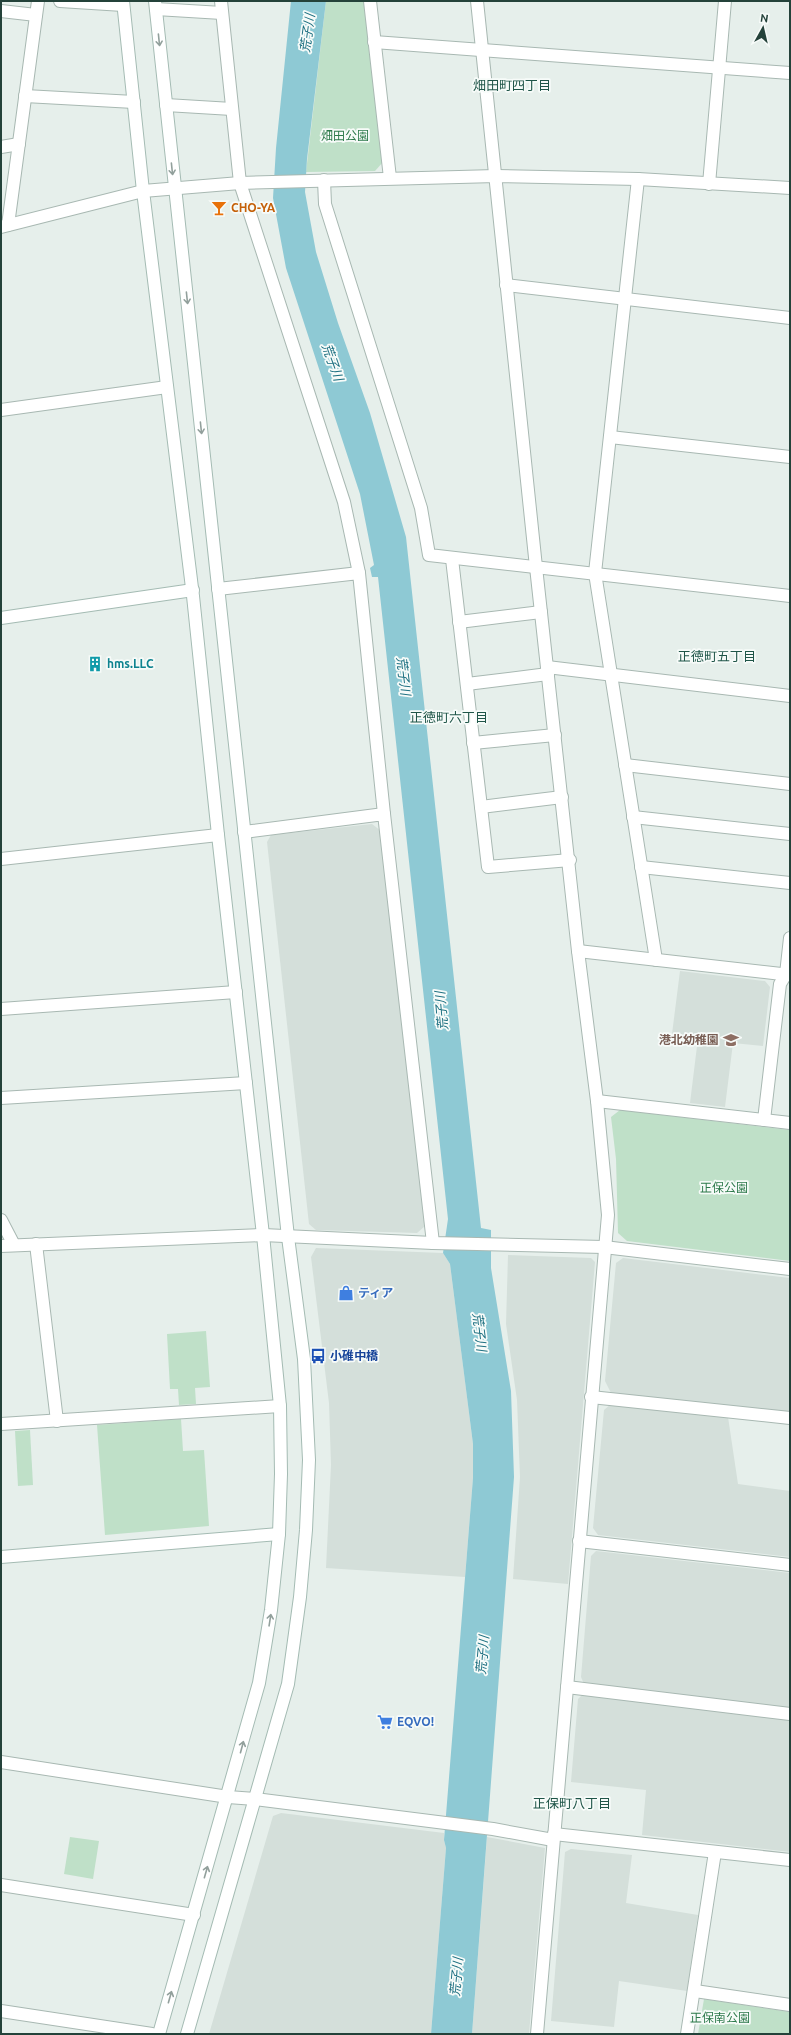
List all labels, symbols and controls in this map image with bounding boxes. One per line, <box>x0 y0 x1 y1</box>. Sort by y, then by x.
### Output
north arrow <box>743 8 783 48</box>
water label: 荒子川 <box>297 11 317 53</box>
text: N <box>759 12 769 25</box>
one-way arrow <box>155 33 163 46</box>
district label: 畑田町四丁目 <box>473 78 551 92</box>
park label: 畑田公園 <box>321 129 369 142</box>
one-way arrow <box>169 162 176 175</box>
bar icon: CHO-YA <box>210 199 228 217</box>
place label: CHO-YA <box>231 201 276 214</box>
one-way arrow <box>183 291 190 304</box>
water label: 荒子川 <box>320 341 347 385</box>
one-way arrow <box>197 421 204 434</box>
district label: 正徳町五丁目 <box>678 649 756 663</box>
building icon: hms.LLC <box>86 655 104 673</box>
water label: 荒子川 <box>395 656 414 698</box>
place label: hms.LLC <box>107 657 154 670</box>
district label: 正徳町六丁目 <box>410 710 488 724</box>
water label: 荒子川 <box>432 989 450 1031</box>
school or university icon: 港北幼稚園 <box>722 1031 740 1049</box>
place label: 港北幼稚園 <box>659 1033 719 1046</box>
park label: 正保公園 <box>700 1181 748 1194</box>
shop icon: ティア <box>337 1284 355 1302</box>
place label: ティア <box>358 1286 393 1299</box>
water label: 荒子川 <box>471 1312 490 1354</box>
bus stop icon: 小碓中橋 <box>309 1347 327 1365</box>
place label: 小碓中橋 <box>330 1349 379 1362</box>
one-way arrow <box>266 1614 274 1627</box>
water label: 荒子川 <box>473 1633 491 1675</box>
supermarket icon: EQVO! <box>376 1713 394 1731</box>
place label: EQVO! <box>397 1715 434 1728</box>
one-way arrow <box>239 1740 246 1753</box>
district label: 正保町八丁目 <box>533 1796 611 1810</box>
one-way arrow <box>203 1865 210 1878</box>
water label: 荒子川 <box>447 1955 465 1997</box>
one-way arrow <box>167 1990 174 2003</box>
park label: 正保南公園 <box>690 2011 750 2024</box>

